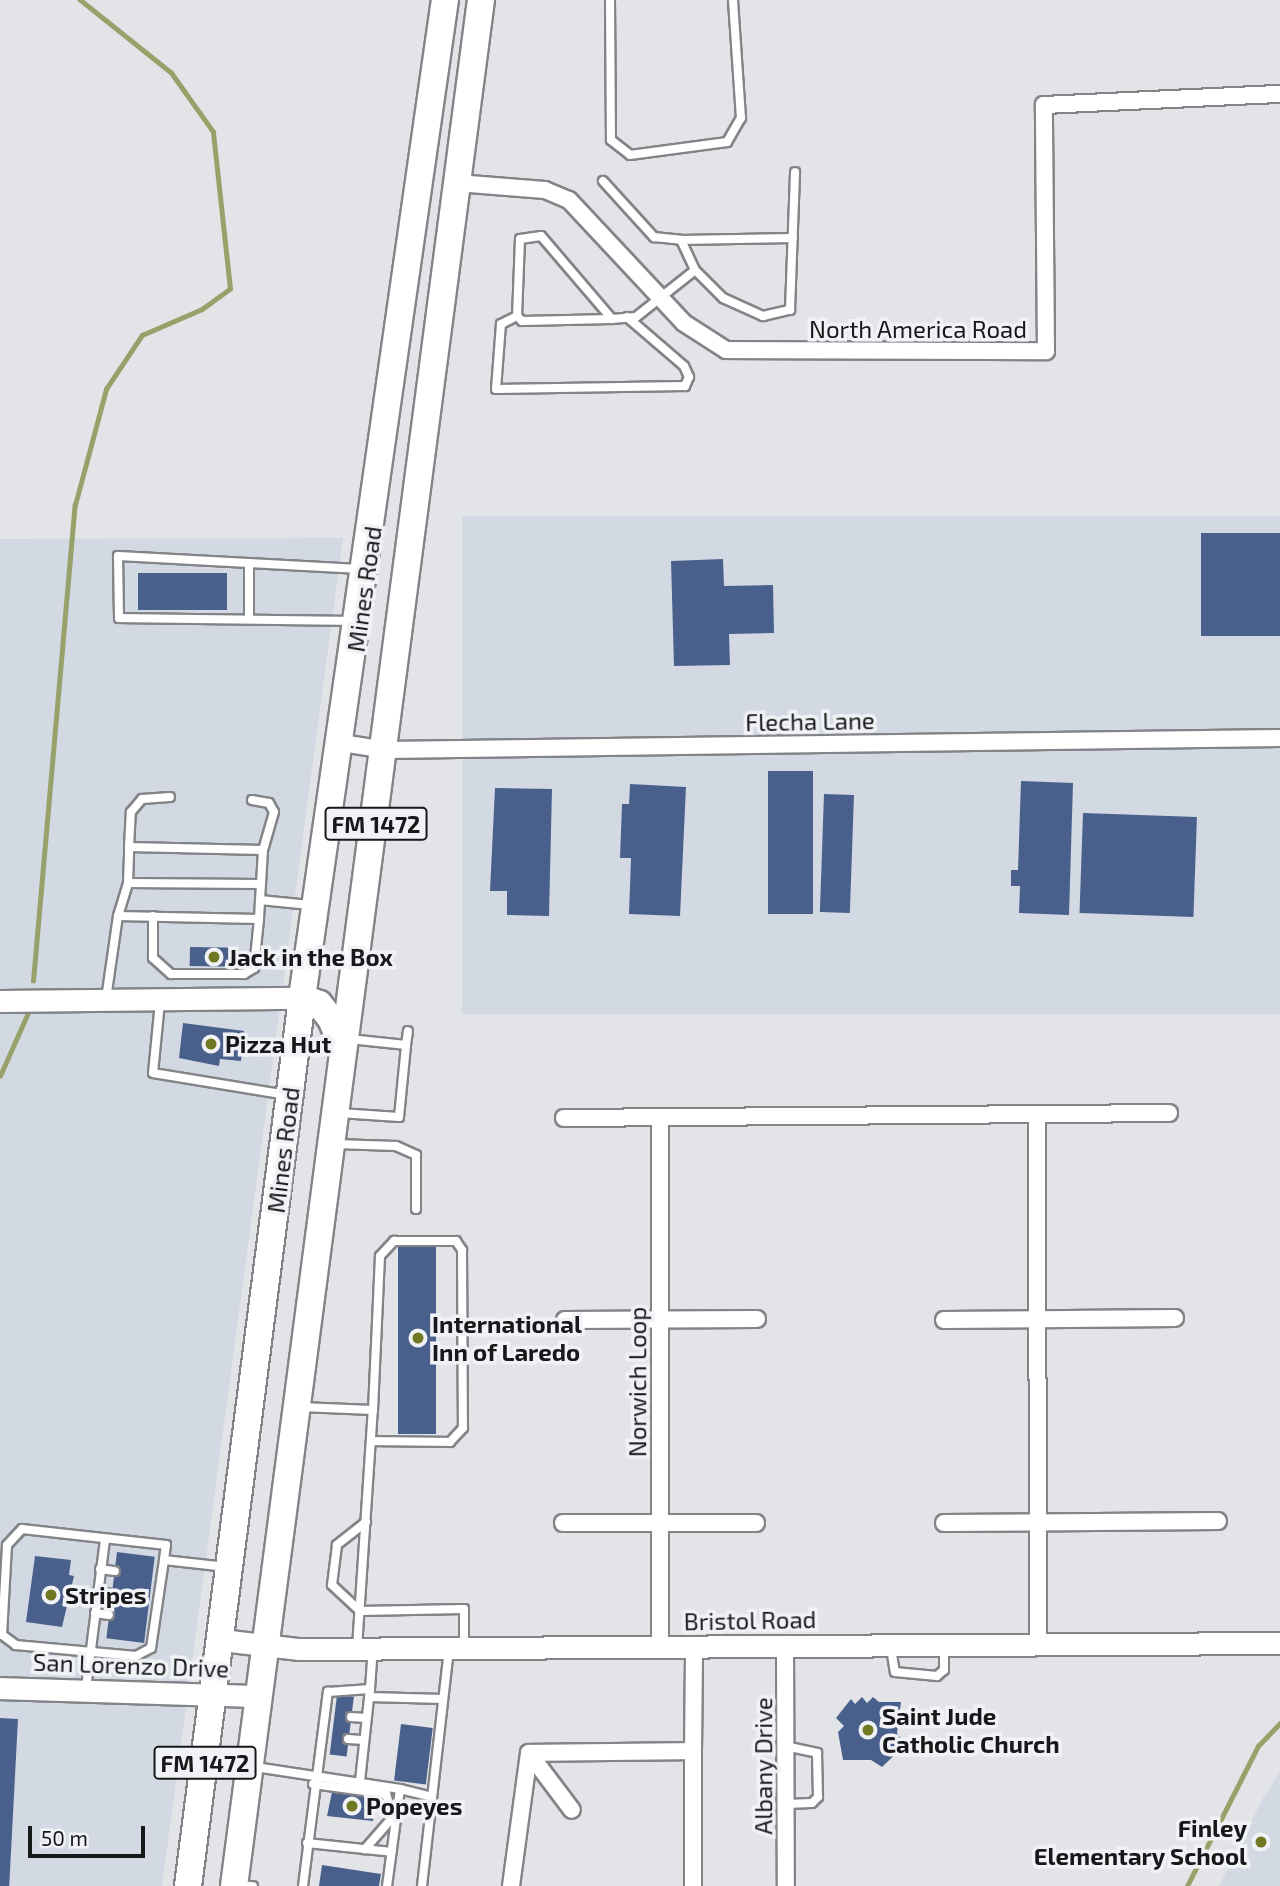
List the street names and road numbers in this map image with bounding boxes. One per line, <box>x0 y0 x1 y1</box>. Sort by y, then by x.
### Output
street label: North America Road <box>809 315 1027 343</box>
street label: Mines Road <box>341 524 387 654</box>
street label: Flecha Lane <box>745 705 875 737</box>
road number: FM 1472 <box>324 804 428 844</box>
street label: Mines Road <box>261 1085 305 1215</box>
street label: Norwich Loop <box>623 1307 651 1457</box>
street label: Bristol Road <box>683 1604 817 1636</box>
street label: San Lorenzo Drive <box>32 1647 230 1683</box>
street label: Albany Drive <box>749 1697 777 1835</box>
road number: FM 1472 <box>152 1744 258 1782</box>

